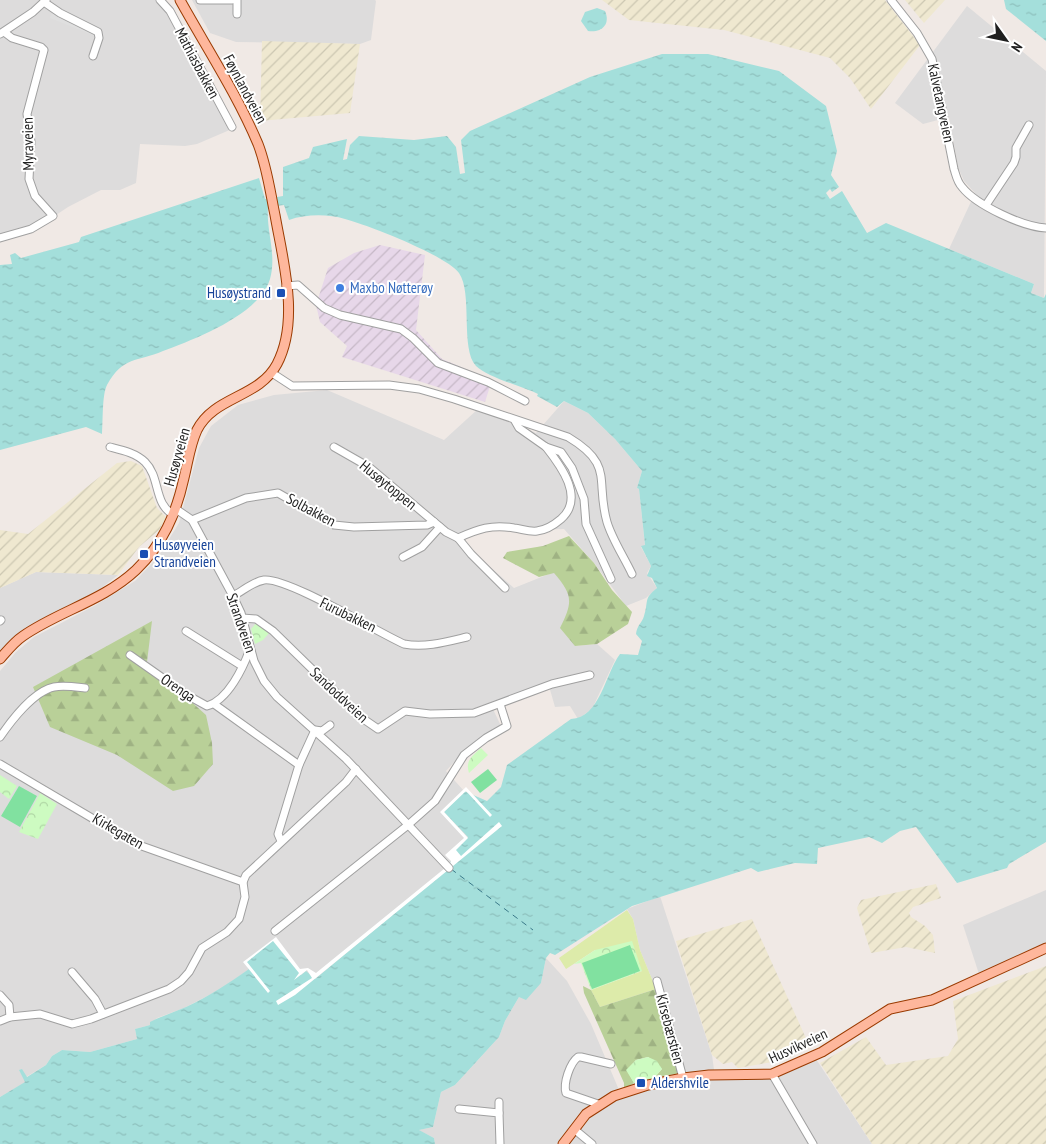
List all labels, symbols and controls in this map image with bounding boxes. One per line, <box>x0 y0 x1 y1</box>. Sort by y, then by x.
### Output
north arrow <box>981 15 1031 65</box>
street label: Mathiasbakken <box>171 24 224 101</box>
text: N <box>1007 39 1027 55</box>
street label: Føynlandveien <box>219 51 272 127</box>
street label: Kalvetangveien <box>924 62 959 144</box>
street label: Myraveien <box>18 117 37 171</box>
place label: Maxbo Nøtterøy <box>350 278 433 297</box>
marker: Maxbo Nøtterøy <box>334 282 346 294</box>
place label: Husøystrand <box>207 283 271 302</box>
marker: Husøystrand <box>275 287 287 299</box>
street label: Husøyveien <box>159 425 194 488</box>
street label: Husøytoppen <box>356 456 421 513</box>
street label: Solbakken <box>283 489 339 530</box>
place label: Husøyveien Strandveien <box>154 535 216 571</box>
marker: Husøyveien Strandveien <box>138 548 150 560</box>
street label: Strandveien <box>222 591 261 655</box>
street label: Furubakken <box>317 593 379 636</box>
street label: Sandoddveien <box>306 663 373 726</box>
street label: Orenga <box>157 669 199 706</box>
street label: Kirkegaten <box>89 808 147 853</box>
street label: Kirsebærstien <box>652 992 689 1066</box>
street label: Husvikveien <box>765 1024 830 1067</box>
place label: Aldershvile <box>651 1073 709 1092</box>
marker: Aldershvile <box>635 1077 647 1089</box>

